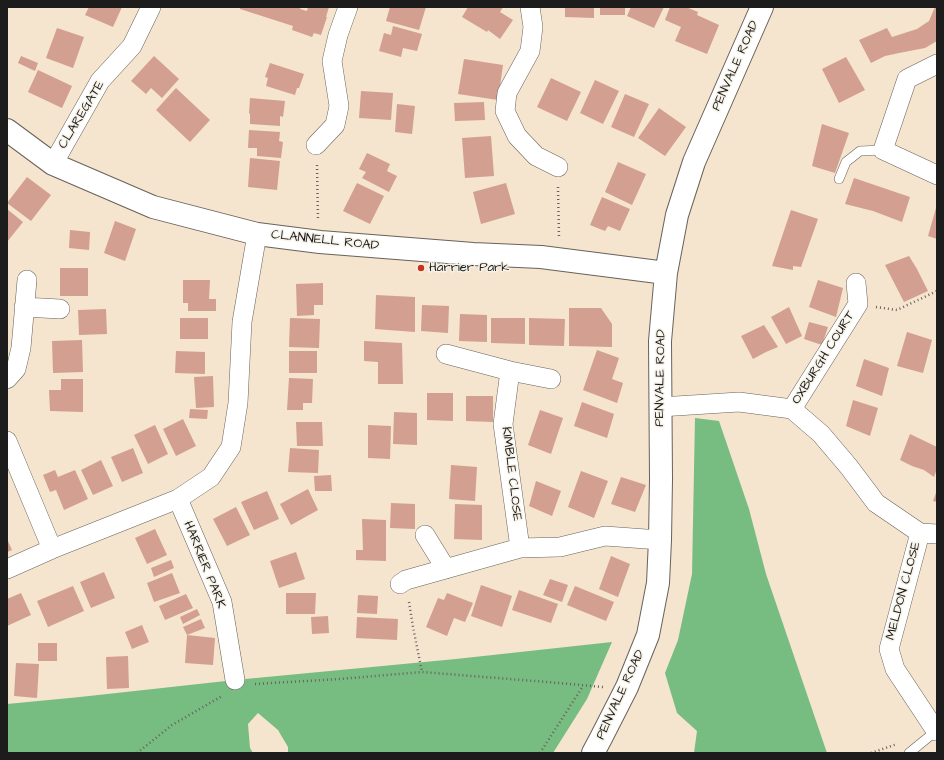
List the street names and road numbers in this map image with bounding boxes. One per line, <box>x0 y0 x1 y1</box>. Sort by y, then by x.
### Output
street label: PENVALE ROAD <box>709 18 763 114</box>
street label: CLAREGATE <box>56 78 108 152</box>
street label: CLANNELL ROAD <box>270 228 380 254</box>
street label: OXBURGH COURT <box>789 309 859 407</box>
street label: PENVALE ROAD <box>652 329 670 427</box>
street label: KIMBLE CLOSE <box>497 426 525 522</box>
street label: HARRIER PARK <box>179 519 229 611</box>
street label: MELDON CLOSE <box>883 540 925 642</box>
street label: PENVALE ROAD <box>593 648 649 742</box>

